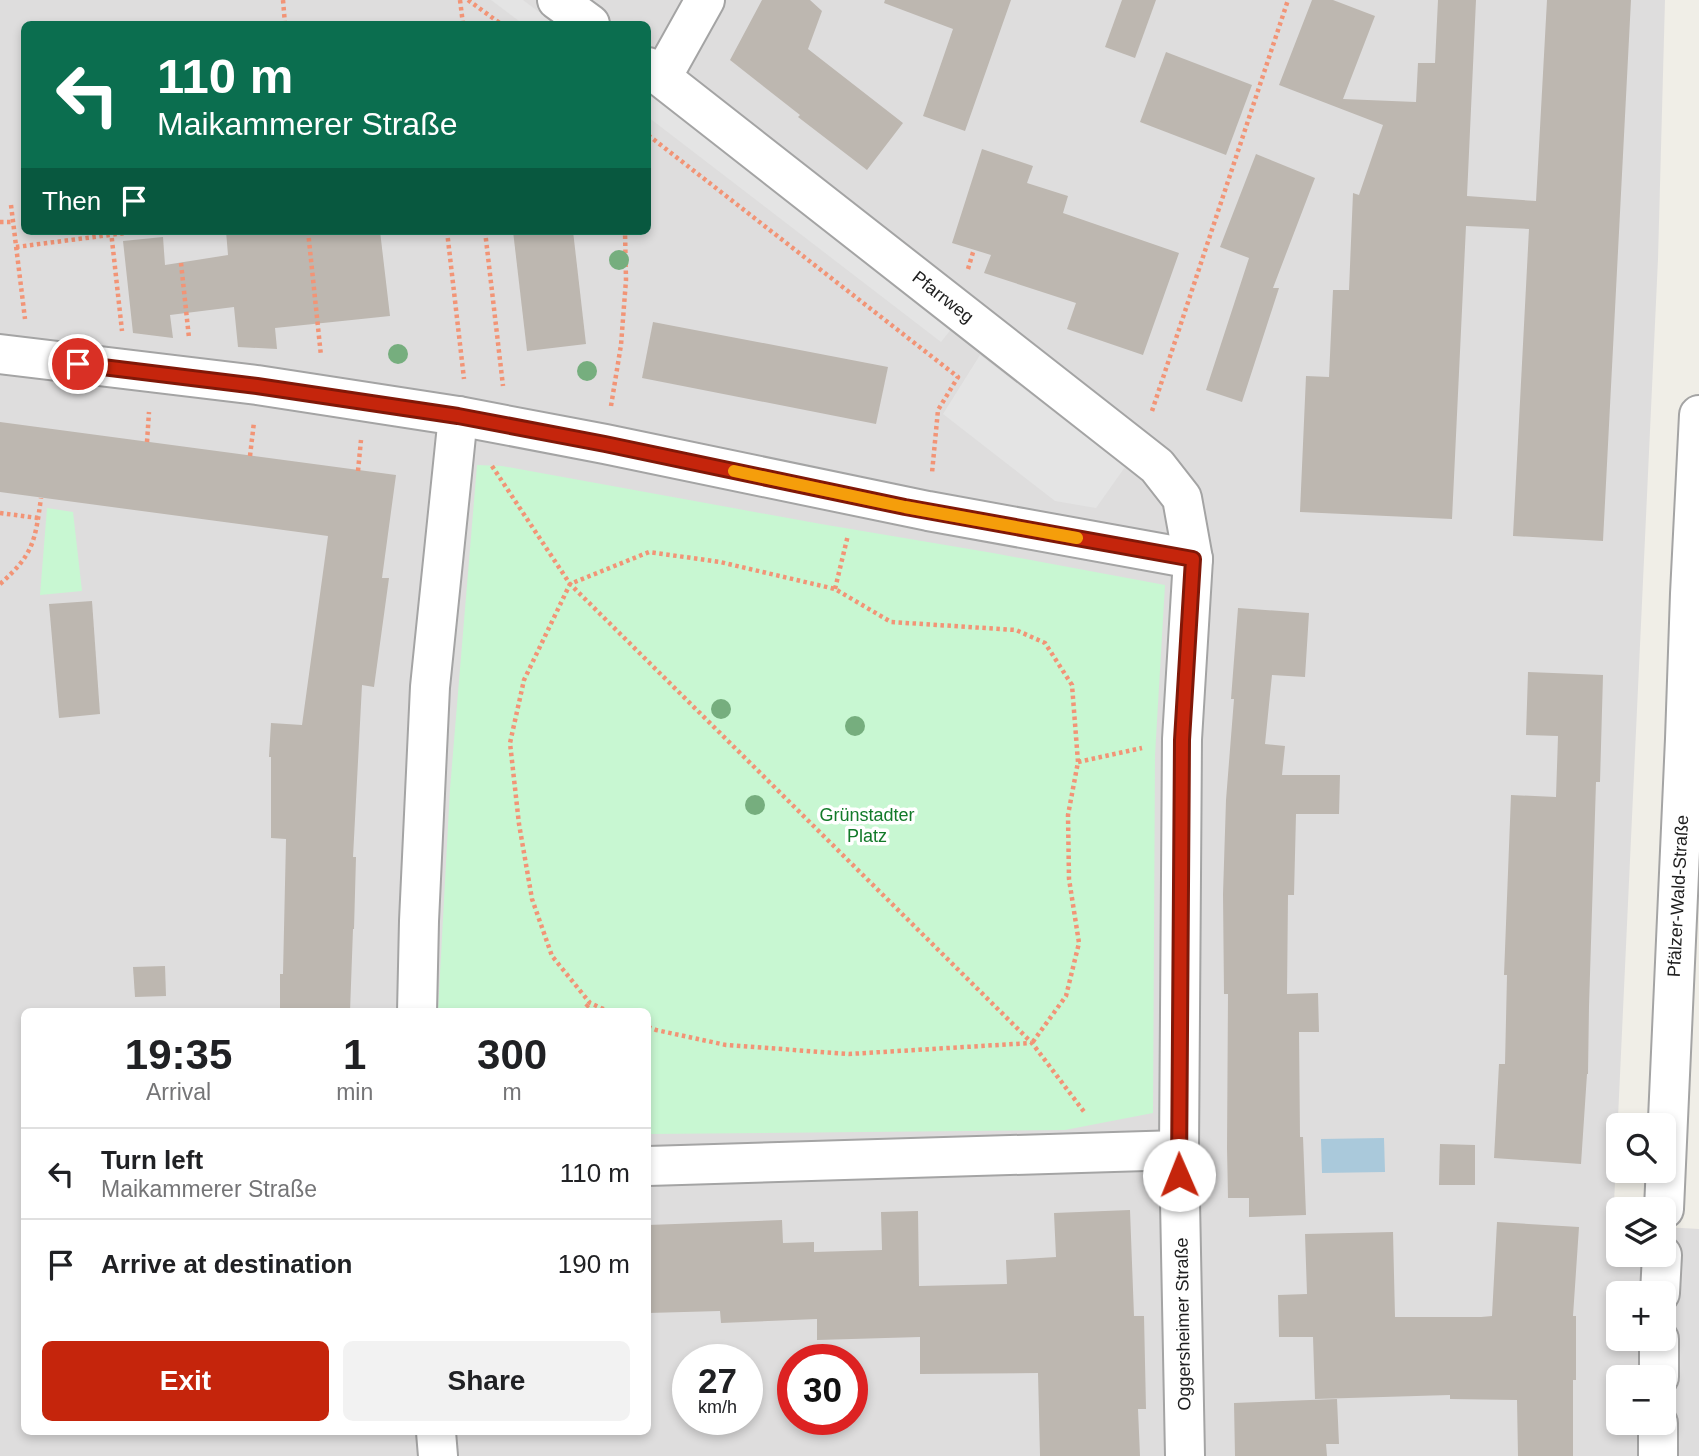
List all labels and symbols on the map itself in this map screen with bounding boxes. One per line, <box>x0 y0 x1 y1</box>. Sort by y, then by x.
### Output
street label: Pfarrweg <box>908 267 978 327</box>
pin <box>48 334 108 394</box>
park label: Grünstadter Platz <box>819 805 915 846</box>
street label: Pfälzer-Wald-Straße <box>1664 814 1692 978</box>
position arrow <box>1142 1138 1216 1212</box>
street label: Oggersheimer Straße <box>1171 1237 1195 1411</box>
speed limit sign: 30 <box>777 1344 868 1435</box>

